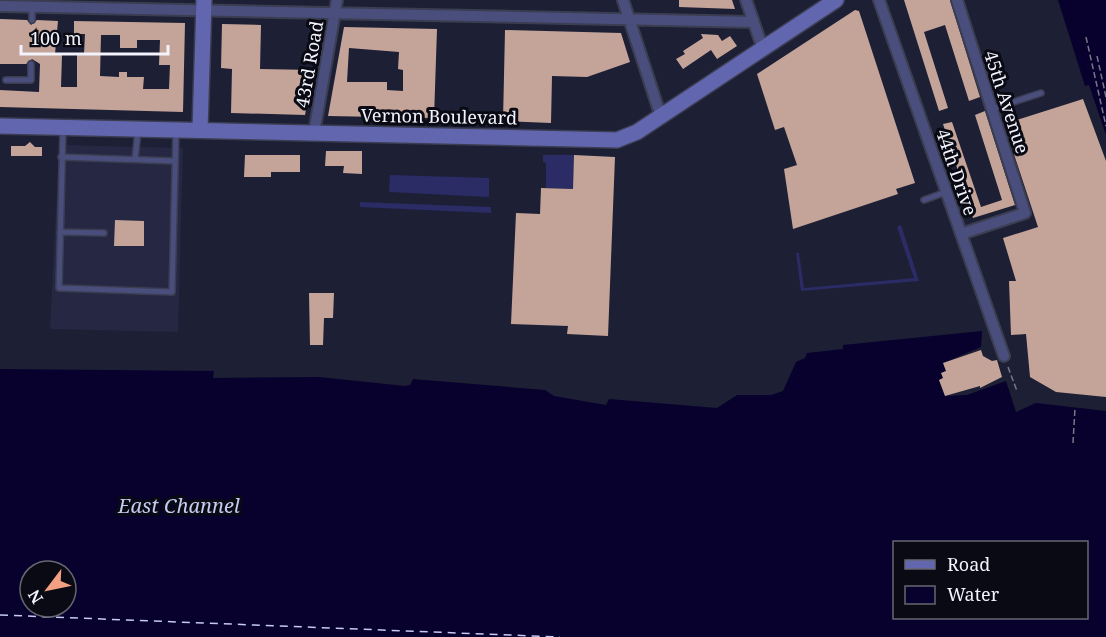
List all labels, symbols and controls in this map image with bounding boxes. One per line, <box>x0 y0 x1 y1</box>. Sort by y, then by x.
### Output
scale bar <box>21 18 168 56</box>
street label: 43rd Road <box>290 19 328 109</box>
text: 100 m <box>30 26 82 50</box>
street label: 45th Avenue <box>979 47 1035 157</box>
street label: Vernon Boulevard <box>361 103 517 129</box>
street label: 44th Drive <box>931 126 983 218</box>
water label: East Channel <box>117 492 240 519</box>
legend <box>893 541 1088 619</box>
text: Road <box>947 552 990 576</box>
north arrow <box>18 559 78 619</box>
text: Water <box>947 582 1000 606</box>
text: N <box>22 585 48 608</box>

